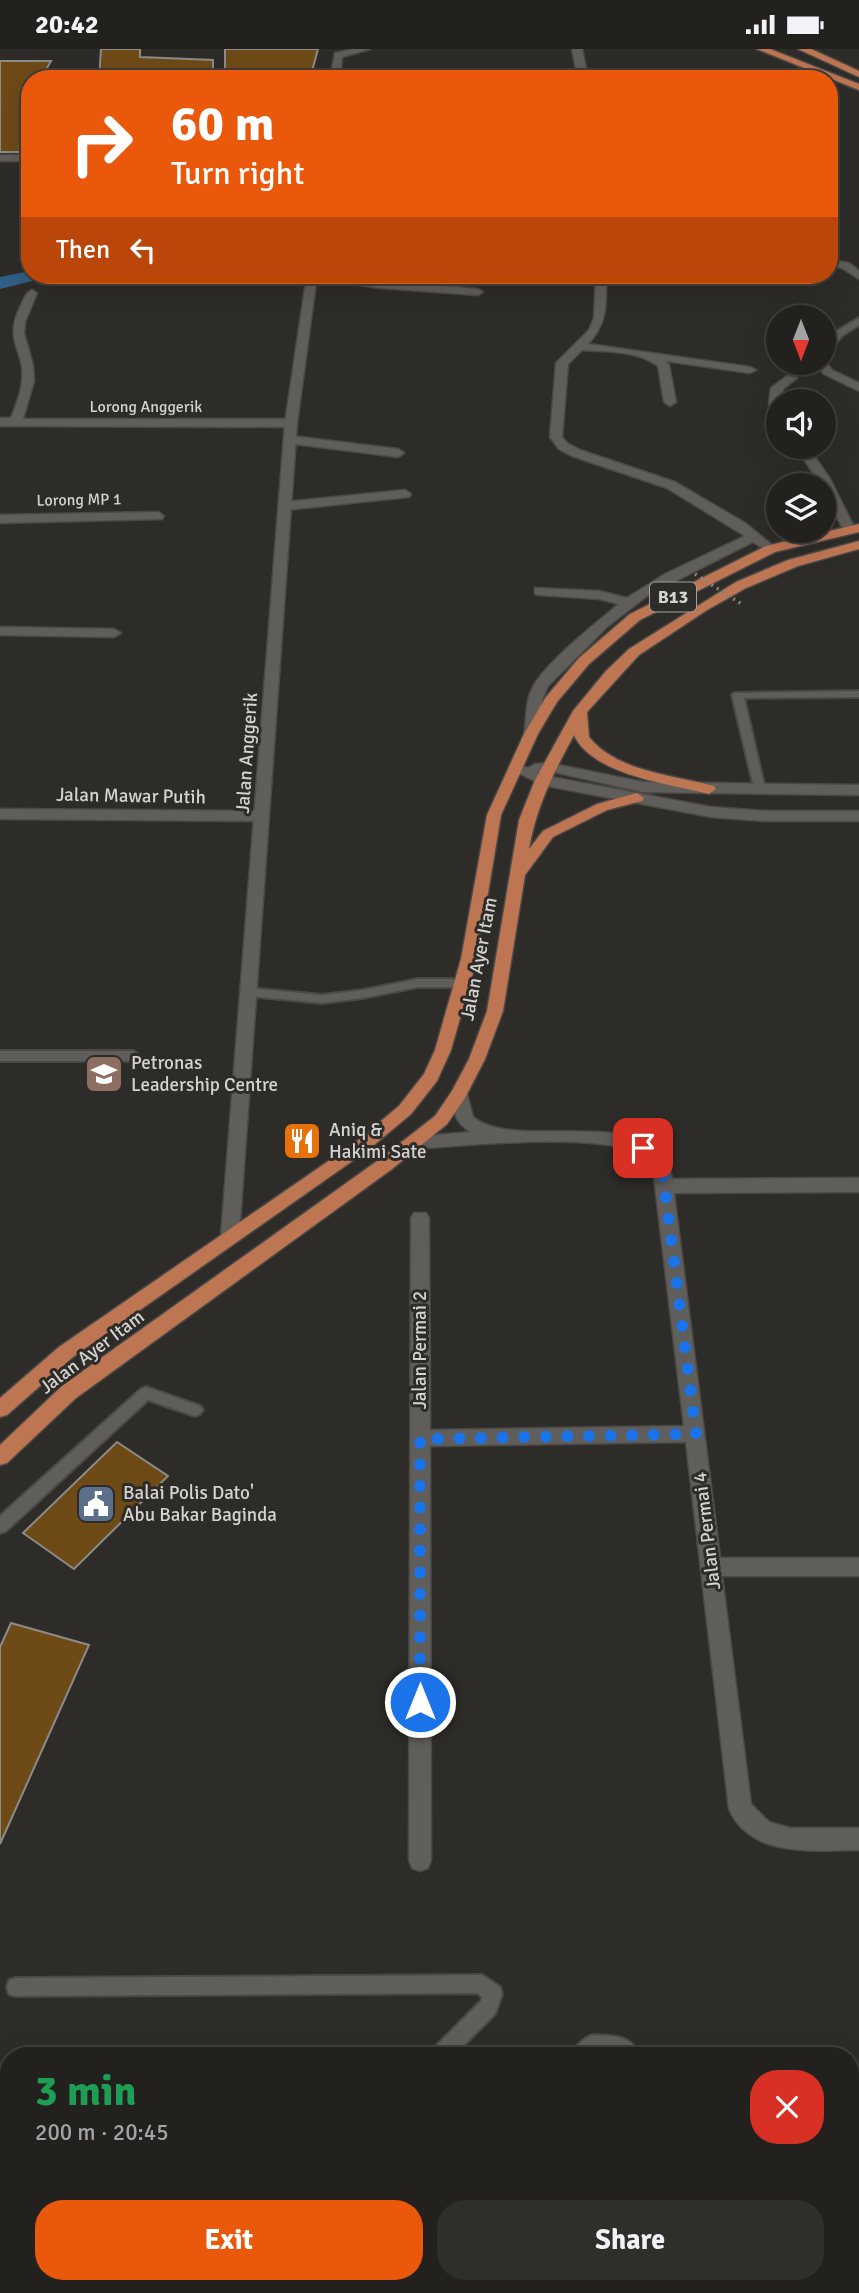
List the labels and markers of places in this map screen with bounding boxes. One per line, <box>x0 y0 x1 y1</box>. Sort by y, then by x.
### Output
place label: Petronas Leadership Centre <box>131 1051 278 1097</box>
school or university icon: Petronas Leadership Centre <box>83 1053 125 1095</box>
place label: Aniq & Hakimi Sate <box>329 1118 426 1164</box>
pin <box>613 1118 673 1178</box>
restaurant icon: Aniq & Hakimi Sate <box>281 1120 323 1162</box>
place label: Balai Polis Dato' Abu Bakar Baginda <box>123 1481 277 1527</box>
public building icon: Balai Polis Dato' Abu Bakar Baginda <box>75 1483 117 1525</box>

